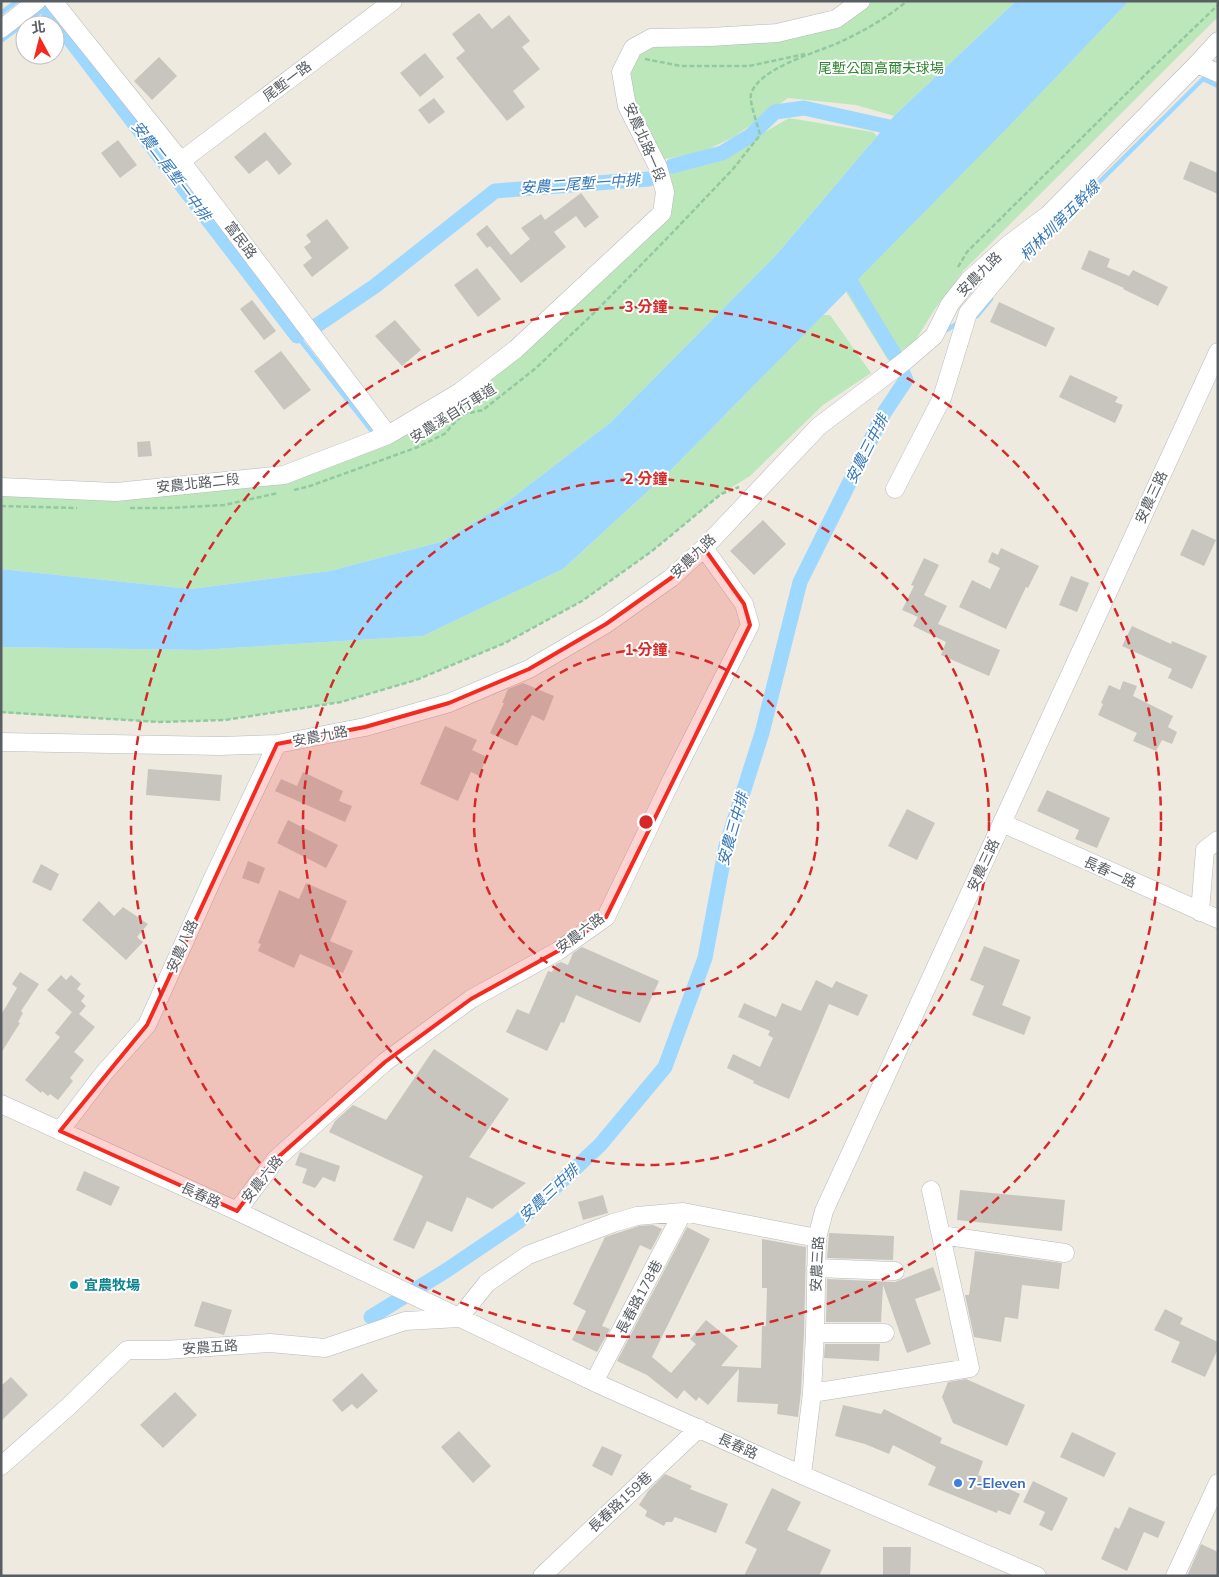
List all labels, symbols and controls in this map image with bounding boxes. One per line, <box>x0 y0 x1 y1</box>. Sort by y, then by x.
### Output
north arrow <box>15 15 65 65</box>
text: 北 <box>30 17 46 37</box>
street label: 尾塹一路 <box>259 57 315 105</box>
park label: 尾塹公園高爾夫球場 <box>818 59 944 77</box>
street label: 安農北路一段 <box>620 100 670 184</box>
water label: 安農二尾塹一中排 <box>128 117 216 226</box>
water label: 安農二尾塹一中排 <box>519 170 642 197</box>
water label: 柯林圳第五幹線 <box>1016 175 1105 264</box>
street label: 富民路 <box>221 218 261 262</box>
street label: 安農九路 <box>953 248 1005 300</box>
text: 3 分鐘 <box>624 297 668 316</box>
street label: 安農溪自行車道 <box>407 379 499 447</box>
water label: 安農三中排 <box>841 409 893 487</box>
street label: 安農三路 <box>1131 468 1171 526</box>
text: 2 分鐘 <box>624 469 668 488</box>
street label: 安農北路二段 <box>155 470 241 496</box>
street label: 安農九路 <box>667 530 719 582</box>
text: 1 分鐘 <box>624 640 668 659</box>
street label: 安農九路 <box>291 722 349 750</box>
water label: 安農三中排 <box>713 788 753 868</box>
centre of rings <box>637 813 655 831</box>
street label: 安農三路 <box>963 836 1003 894</box>
street label: 長春一路 <box>1081 852 1139 892</box>
street label: 安農六路 <box>552 909 608 957</box>
street label: 安農八路 <box>162 917 202 975</box>
street label: 安農六路 <box>237 1152 287 1206</box>
water label: 安農三中排 <box>515 1159 584 1225</box>
street label: 長春路 <box>178 1178 224 1212</box>
street label: 安農三路 <box>807 1236 827 1292</box>
street label: 長春路178巷 <box>612 1257 666 1337</box>
place label: 宜農牧場 <box>84 1276 140 1294</box>
marker: 宜農牧場 <box>68 1279 80 1291</box>
street label: 安農五路 <box>181 1336 239 1358</box>
street label: 長春路 <box>715 1429 761 1463</box>
street label: 長春路159巷 <box>584 1468 656 1536</box>
place label: 7-Eleven <box>968 1474 1026 1492</box>
marker: 7-Eleven <box>952 1477 964 1489</box>

